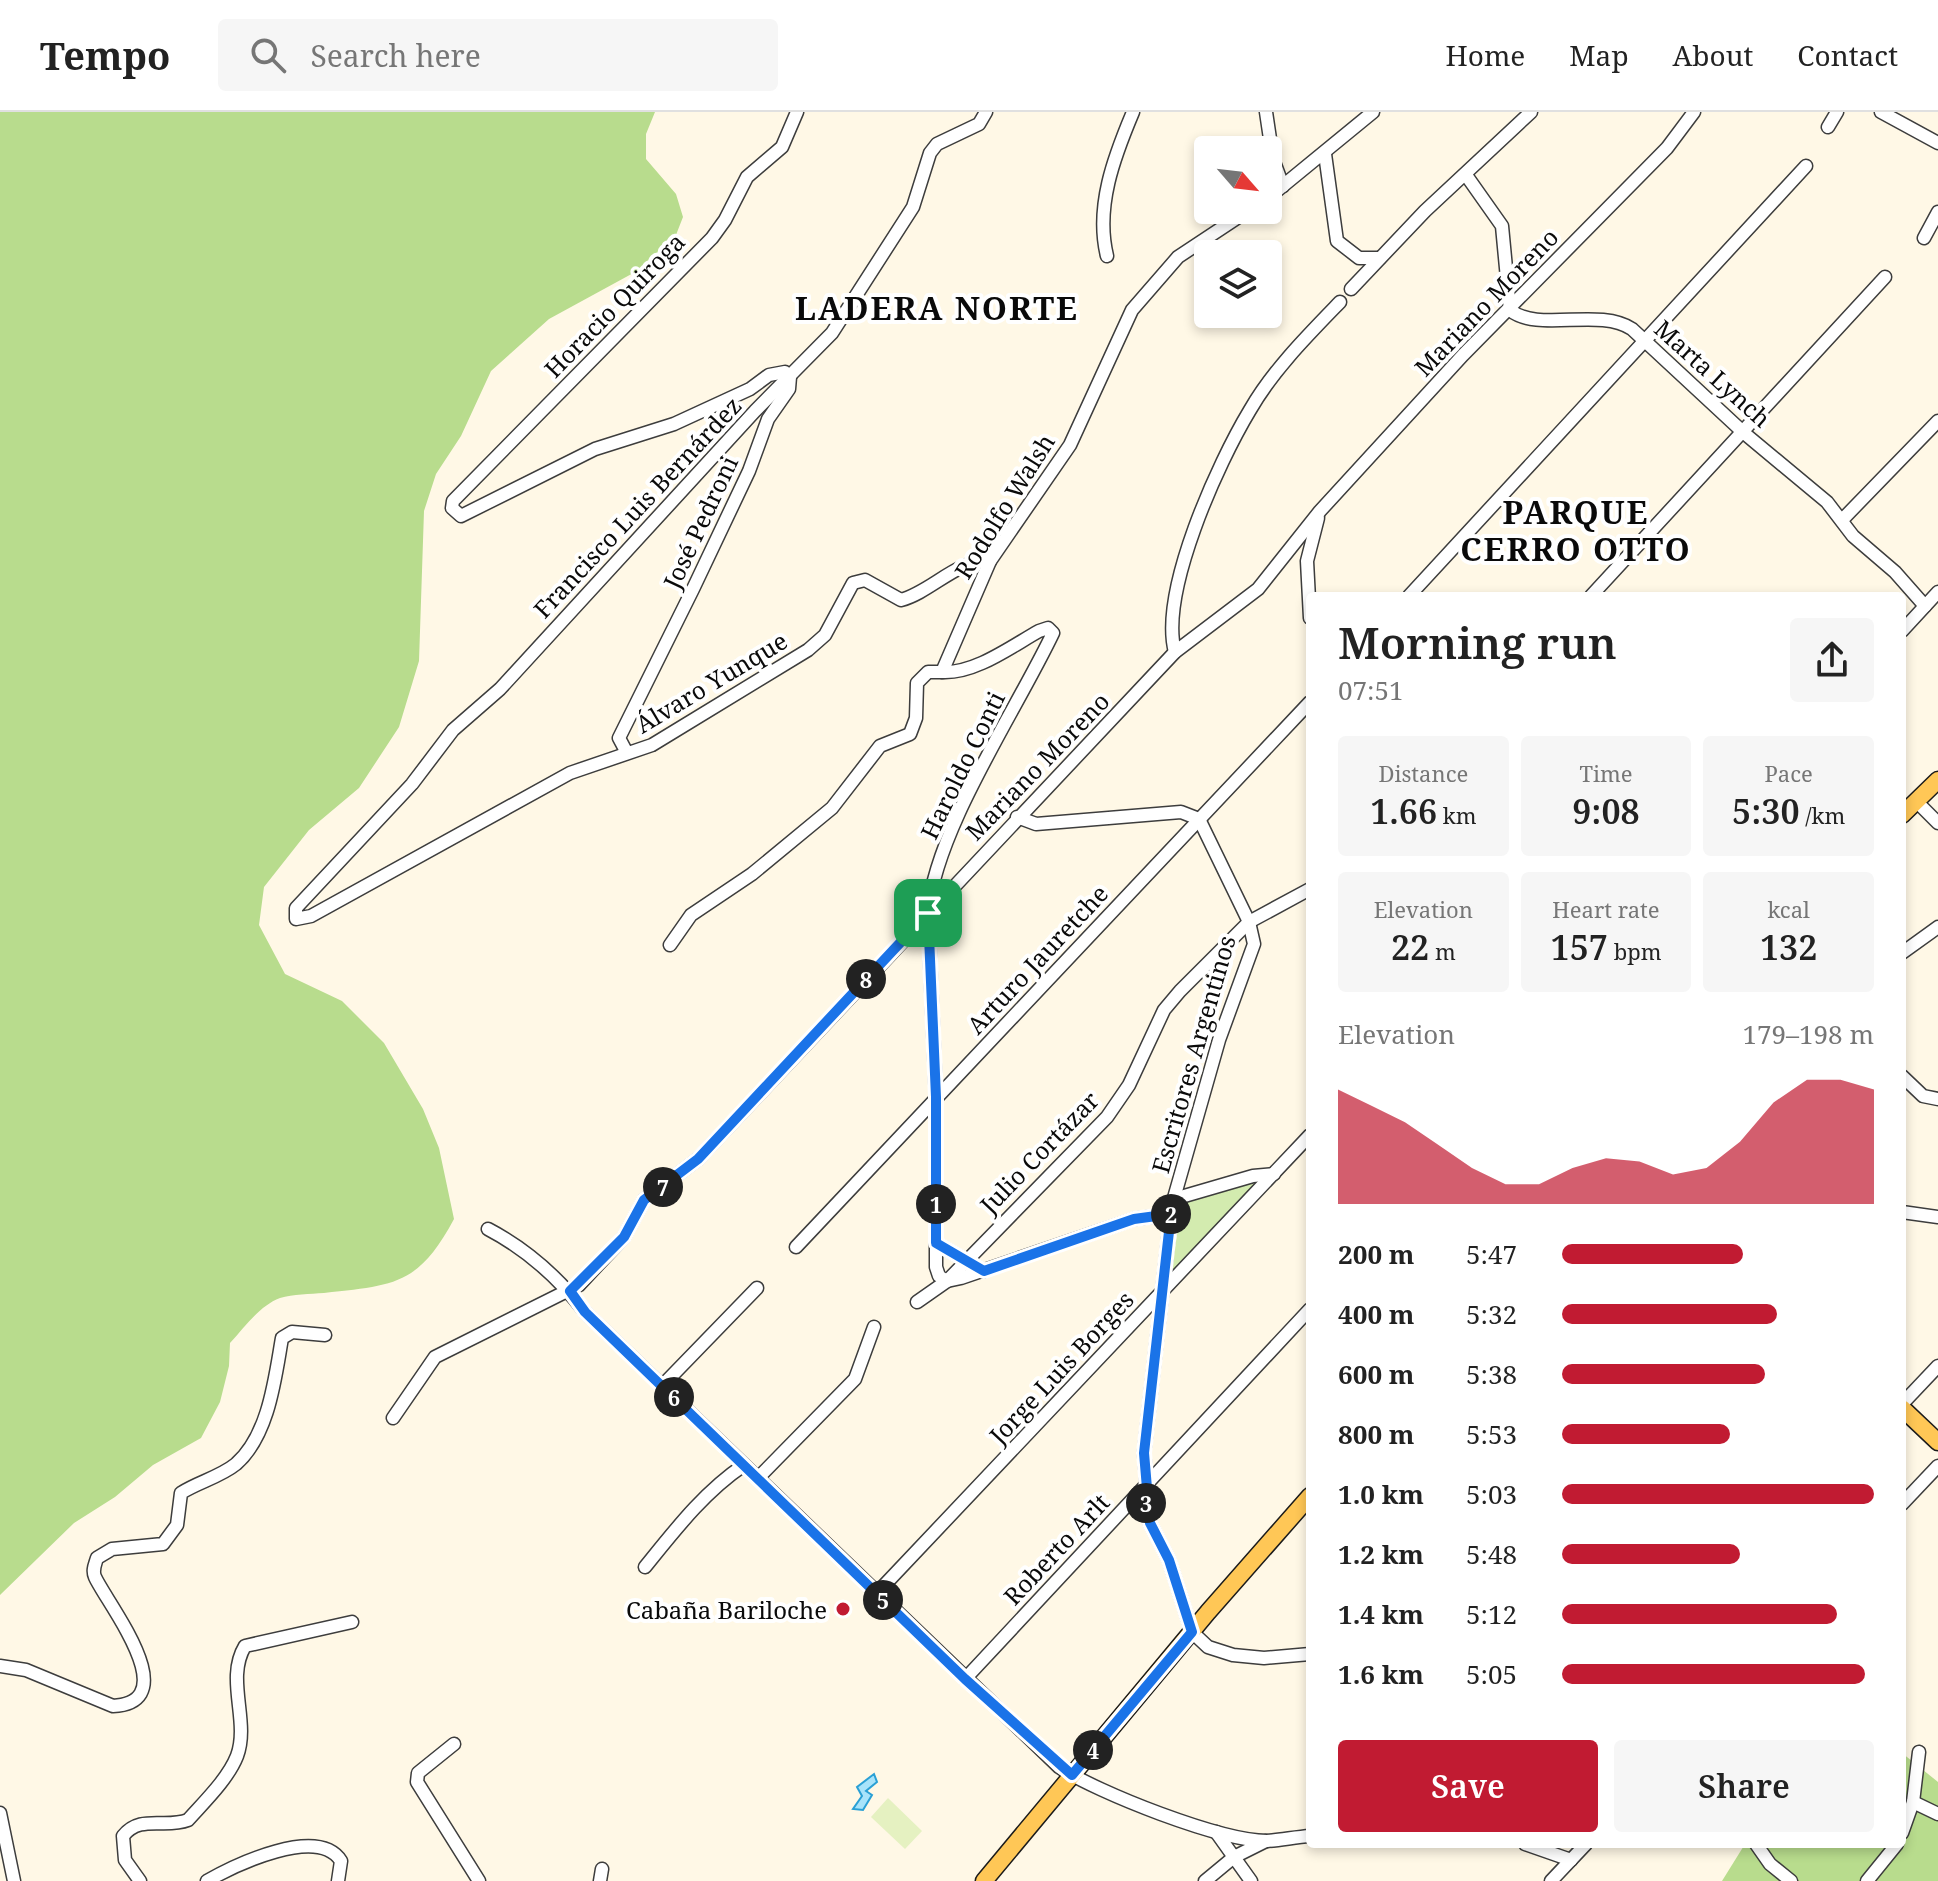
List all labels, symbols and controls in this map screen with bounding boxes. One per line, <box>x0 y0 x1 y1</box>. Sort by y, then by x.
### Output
search box <box>218 19 778 91</box>
text: Tempo <box>40 29 170 81</box>
icon: search <box>246 33 290 77</box>
text: Search here <box>310 35 481 76</box>
text: Home <box>1446 36 1525 74</box>
text: Map <box>1569 36 1629 74</box>
text: About <box>1673 36 1753 74</box>
text: Contact <box>1797 36 1898 74</box>
north arrow <box>1194 136 1282 224</box>
map controls <box>1194 136 1282 328</box>
street label: Mariano Moreno <box>1407 221 1565 383</box>
street label: Horacio Quiroga <box>536 226 692 384</box>
button: layers <box>1194 240 1282 328</box>
district label: LADERA NORTE <box>795 286 1079 329</box>
street label: Marta Lynch <box>1648 312 1778 434</box>
street label: Francisco Luis Bernárdez <box>526 389 748 625</box>
street label: Rodolfo Walsh <box>946 427 1062 585</box>
street label: José Pedroni <box>654 450 745 595</box>
district label: PARQUE CERRO OTTO <box>1460 490 1692 570</box>
text: Morning run <box>1338 612 1617 672</box>
button: share <box>1790 618 1874 702</box>
street label: Álvaro Yunque <box>629 624 793 740</box>
text: 07:51 <box>1338 672 1404 708</box>
street label: Mariano Moreno <box>958 685 1116 847</box>
street label: Haroldo Conti <box>912 686 1012 844</box>
text: Distance <box>1378 758 1468 788</box>
text: Time <box>1579 758 1633 788</box>
text: Pace <box>1765 758 1813 788</box>
text: 1.66 <box>1370 788 1437 834</box>
text: 9:08 <box>1572 788 1640 834</box>
text: 5:30 <box>1732 788 1800 834</box>
text: km <box>1437 800 1476 830</box>
text: /km <box>1800 800 1845 830</box>
street label: Arturo Jauretche <box>959 877 1115 1041</box>
pin <box>894 879 962 947</box>
icon: arrive <box>906 891 950 935</box>
text: Elevation <box>1374 894 1473 924</box>
text: Heart rate <box>1552 894 1660 924</box>
text: kcal <box>1767 894 1810 924</box>
text: 22 <box>1391 924 1429 970</box>
text: 157 <box>1551 924 1608 970</box>
text: 132 <box>1760 924 1817 970</box>
street label: Escritores Argentinos <box>1143 931 1243 1177</box>
text: m <box>1429 936 1456 966</box>
text: bpm <box>1608 936 1661 966</box>
pin: 8 <box>846 959 886 999</box>
text: 8 <box>860 964 872 994</box>
text: Elevation <box>1338 1016 1455 1052</box>
text: 179–198 m <box>1742 1016 1874 1052</box>
street label: Julio Cortázar <box>972 1084 1106 1221</box>
pin: 7 <box>643 1167 683 1207</box>
text: 7 <box>657 1172 669 1202</box>
pin: 1 <box>916 1184 956 1224</box>
text: 1 <box>930 1189 942 1219</box>
pin: 2 <box>1151 1194 1191 1234</box>
text: 2 <box>1165 1199 1177 1229</box>
text: 200 m <box>1338 1236 1414 1272</box>
text: 5:47 <box>1466 1236 1517 1272</box>
street label: Jorge Luis Borges <box>981 1283 1141 1451</box>
text: 400 m <box>1338 1296 1414 1332</box>
text: 5:32 <box>1466 1296 1517 1332</box>
text: 600 m <box>1338 1356 1414 1392</box>
text: 5:38 <box>1466 1356 1517 1392</box>
pin: 6 <box>654 1377 694 1417</box>
text: 6 <box>668 1382 680 1412</box>
text: 800 m <box>1338 1416 1414 1452</box>
text: 5:53 <box>1466 1416 1517 1452</box>
text: 1.0 km <box>1338 1476 1424 1512</box>
text: 5:03 <box>1466 1476 1517 1512</box>
pin: 3 <box>1126 1483 1166 1523</box>
street label: Roberto Arlt <box>996 1486 1116 1612</box>
text: 3 <box>1140 1488 1152 1518</box>
text: 1.2 km <box>1338 1536 1424 1572</box>
text: 5:48 <box>1466 1536 1517 1572</box>
pin: 5 <box>863 1580 903 1620</box>
text: 5 <box>877 1585 889 1615</box>
place label: Cabaña Bariloche <box>626 1593 827 1626</box>
text: 1.4 km <box>1338 1596 1424 1632</box>
text: 5:12 <box>1466 1596 1517 1632</box>
marker: Cabaña Bariloche <box>834 1600 852 1618</box>
text: 1.6 km <box>1338 1656 1424 1692</box>
text: 5:05 <box>1466 1656 1517 1692</box>
pin: 4 <box>1073 1730 1113 1770</box>
text: 4 <box>1087 1735 1099 1765</box>
button: Save <box>1338 1740 1598 1832</box>
button: Share <box>1614 1740 1874 1832</box>

